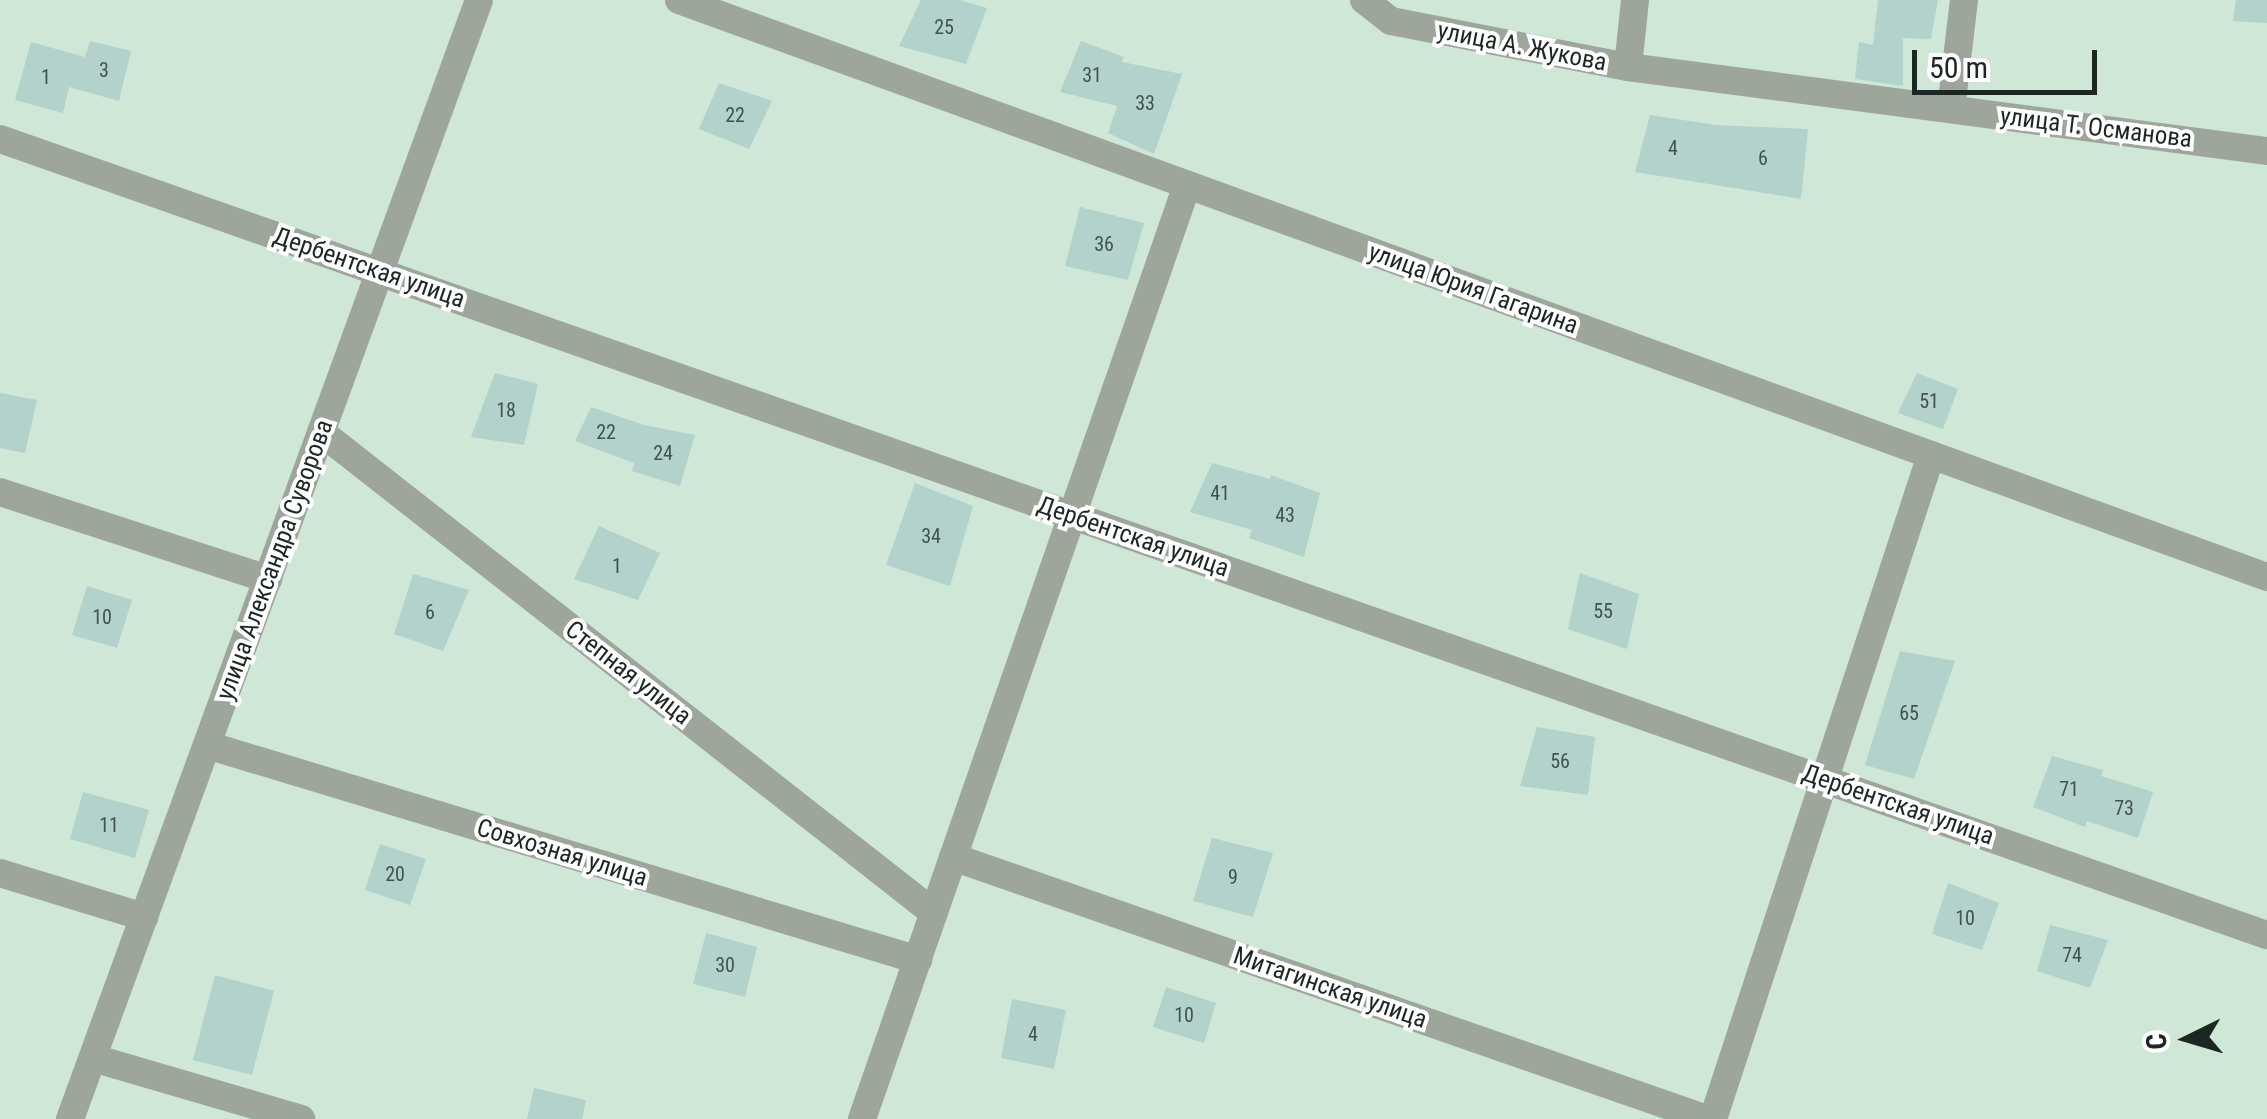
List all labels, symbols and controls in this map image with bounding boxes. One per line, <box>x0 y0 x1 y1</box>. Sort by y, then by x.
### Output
house number: 25 <box>934 15 954 39</box>
street label: улица А. Жукова <box>1435 16 1609 78</box>
scale bar <box>1917 30 2102 92</box>
text: 50 m <box>1929 50 1988 85</box>
house number: 3 <box>99 58 109 82</box>
house number: 31 <box>1082 63 1102 87</box>
house number: 1 <box>41 65 51 89</box>
house number: 33 <box>1135 91 1155 115</box>
street label: улица Т. Османова <box>1998 101 2194 155</box>
house number: 22 <box>725 103 745 127</box>
house number: 4 <box>1668 136 1678 160</box>
house number: 6 <box>1758 146 1768 170</box>
street label: Дербентская улица <box>269 221 469 315</box>
house number: 36 <box>1094 232 1114 256</box>
street label: улица Юрия Гагарина <box>1364 237 1582 341</box>
house number: 51 <box>1919 389 1939 413</box>
house number: 18 <box>496 398 516 422</box>
street label: улица Александра Суворова <box>210 416 340 704</box>
house number: 22 <box>596 420 616 444</box>
house number: 24 <box>653 441 673 465</box>
house number: 41 <box>1210 481 1230 505</box>
street label: Дербентская улица <box>1033 490 1233 584</box>
house number: 43 <box>1275 503 1295 527</box>
house number: 34 <box>921 524 941 548</box>
house number: 1 <box>612 554 622 578</box>
house number: 55 <box>1593 599 1613 623</box>
house number: 6 <box>425 600 435 624</box>
house number: 10 <box>92 605 112 629</box>
street label: Степная улица <box>559 615 697 731</box>
house number: 65 <box>1899 701 1919 725</box>
house number: 56 <box>1550 749 1570 773</box>
street label: Дербентская улица <box>1798 758 1998 852</box>
house number: 71 <box>2059 777 2079 801</box>
house number: 73 <box>2114 796 2134 820</box>
house number: 11 <box>99 813 119 837</box>
street label: Совхозная улица <box>473 813 651 893</box>
house number: 20 <box>385 862 405 886</box>
house number: 9 <box>1228 865 1238 889</box>
house number: 10 <box>1955 906 1975 930</box>
street label: Митагинская улица <box>1229 941 1431 1035</box>
house number: 74 <box>2062 943 2082 967</box>
house number: 30 <box>715 953 735 977</box>
north arrow <box>2137 989 2237 1089</box>
house number: 10 <box>1174 1003 1194 1027</box>
house number: 4 <box>1028 1022 1038 1046</box>
text: С <box>2139 1032 2174 1051</box>

